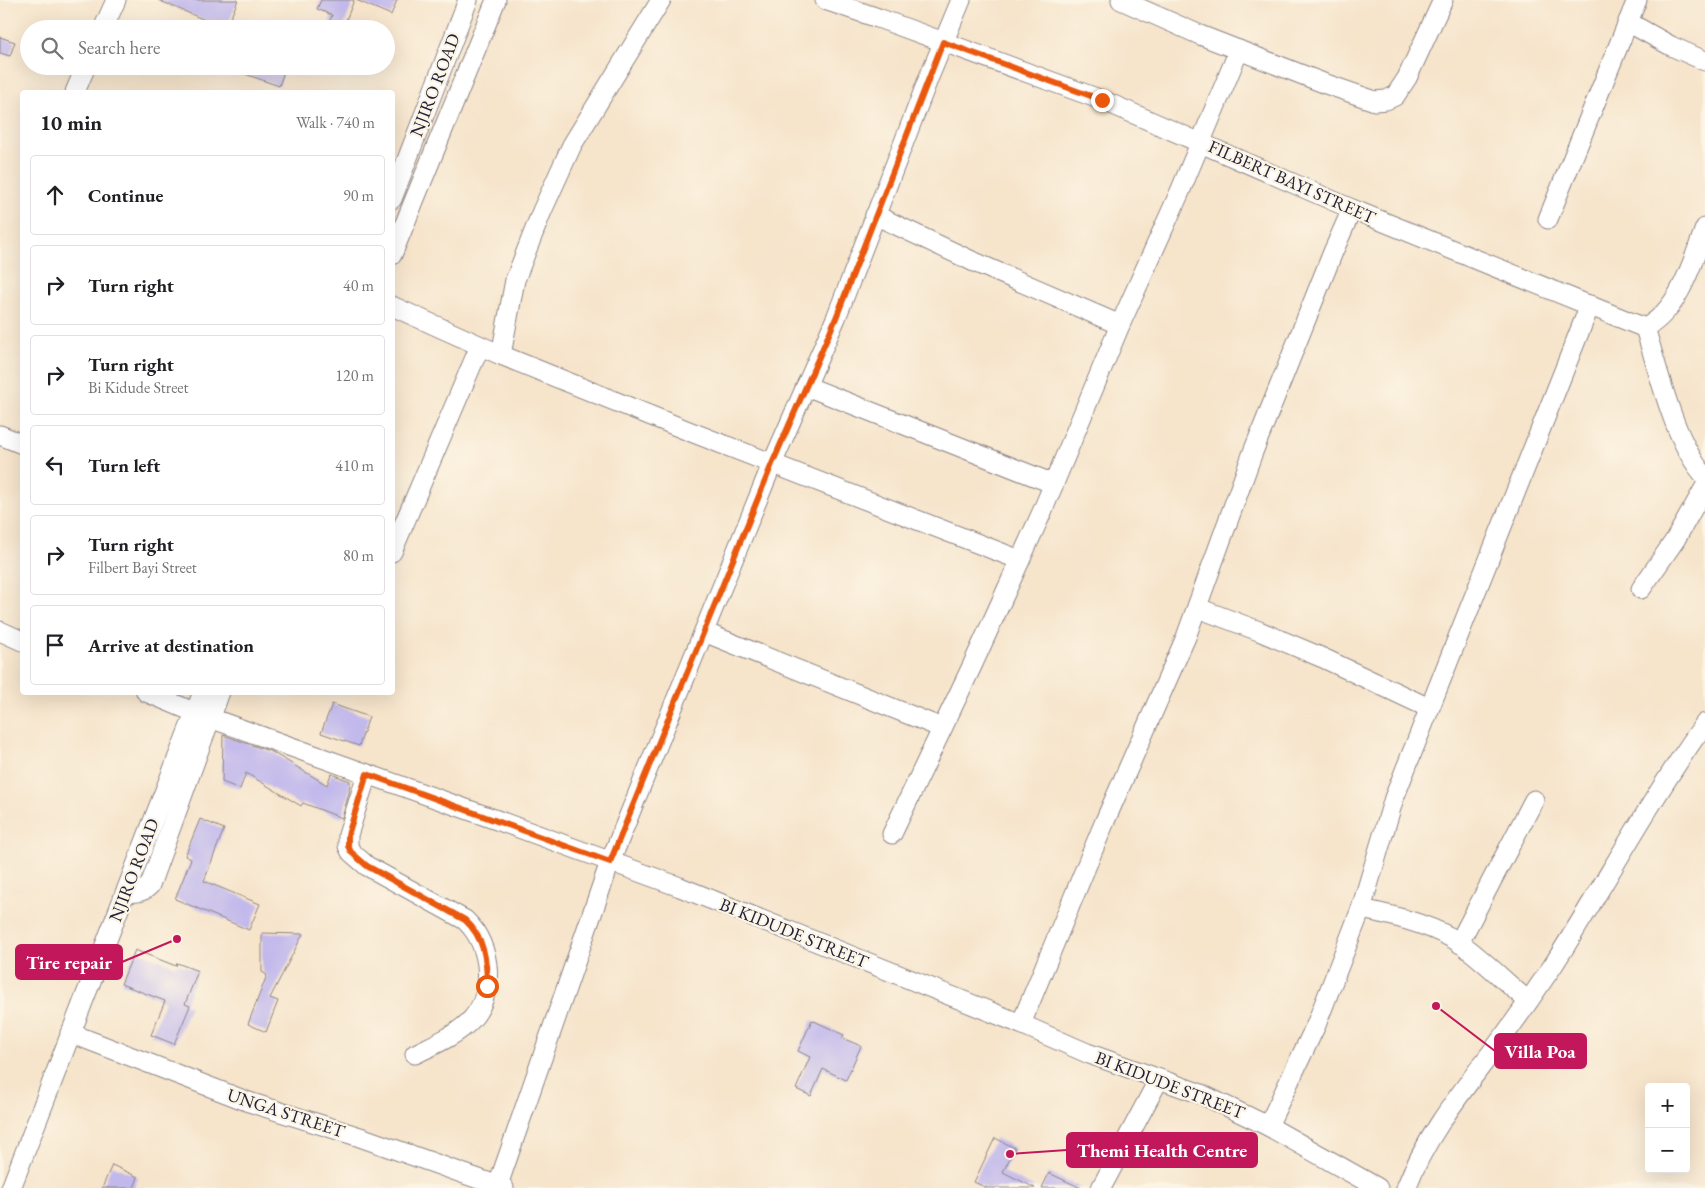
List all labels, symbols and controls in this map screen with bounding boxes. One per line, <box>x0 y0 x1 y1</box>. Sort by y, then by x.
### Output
search box <box>20 20 395 75</box>
street label: NJIRO ROAD <box>404 30 465 140</box>
icon: search <box>38 34 66 62</box>
text: Search here <box>78 35 160 60</box>
route end <box>1091 89 1114 112</box>
text: 10 min <box>40 109 102 136</box>
text: Walk · 740 m <box>296 112 375 133</box>
street label: FILBERT BAYI STREET <box>1205 134 1380 229</box>
icon: ahead <box>41 181 69 209</box>
text: Continue <box>88 183 163 208</box>
text: 90 m <box>343 185 374 206</box>
icon: right <box>41 271 69 299</box>
text: Turn right <box>88 273 174 298</box>
text: 40 m <box>343 275 374 296</box>
text: Turn right <box>88 352 174 377</box>
icon: right <box>41 361 69 389</box>
text: 120 m <box>335 365 374 386</box>
text: Bi Kidude Street <box>88 377 189 398</box>
icon: left <box>41 451 69 479</box>
text: Turn left <box>88 453 160 478</box>
text: 410 m <box>335 455 374 476</box>
text: Turn right <box>88 532 174 557</box>
icon: right <box>41 541 69 569</box>
text: 80 m <box>343 545 374 566</box>
text: Filbert Bayi Street <box>88 557 197 578</box>
icon: arrive <box>41 631 69 659</box>
text: Arrive at destination <box>88 633 254 658</box>
street label: NJIRO ROAD <box>103 815 164 925</box>
street label: BI KIDUDE STREET <box>716 892 873 973</box>
callout: Tire repair <box>16 945 122 979</box>
text: Tire repair <box>26 950 112 975</box>
route start <box>476 975 499 998</box>
callout: Villa Poa <box>1495 1034 1586 1068</box>
text: Villa Poa <box>1505 1039 1576 1064</box>
street label: BI KIDUDE STREET <box>1092 1045 1249 1124</box>
street label: UNGA STREET <box>224 1083 349 1143</box>
map controls <box>1645 1083 1690 1173</box>
button: + <box>1645 1083 1690 1128</box>
button: − <box>1645 1128 1690 1173</box>
callout: Themi Health Centre <box>1067 1133 1257 1167</box>
text: Themi Health Centre <box>1077 1138 1247 1163</box>

